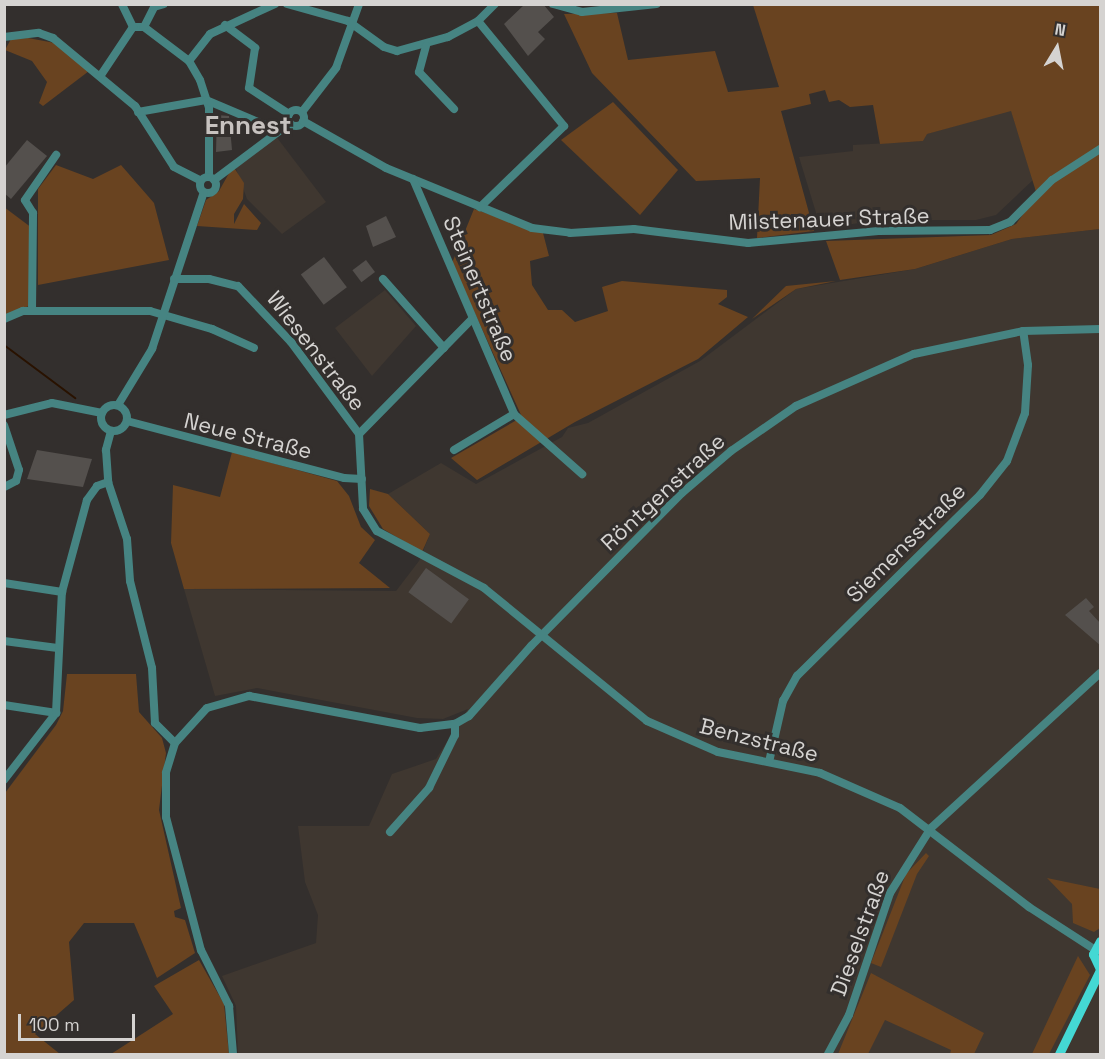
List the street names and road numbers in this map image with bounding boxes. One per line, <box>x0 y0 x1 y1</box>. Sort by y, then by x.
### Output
street label: Milstenauer Straße <box>728 202 930 236</box>
street label: Steinertstraße <box>437 212 523 366</box>
street label: Wiesenstraße <box>261 286 371 416</box>
street label: Neue Straße <box>181 407 315 465</box>
street label: Röntgenstraße <box>596 428 730 556</box>
street label: Siemensstraße <box>841 478 971 608</box>
street label: Benzstraße <box>697 713 821 767</box>
street label: Dieselstraße <box>825 867 895 999</box>

